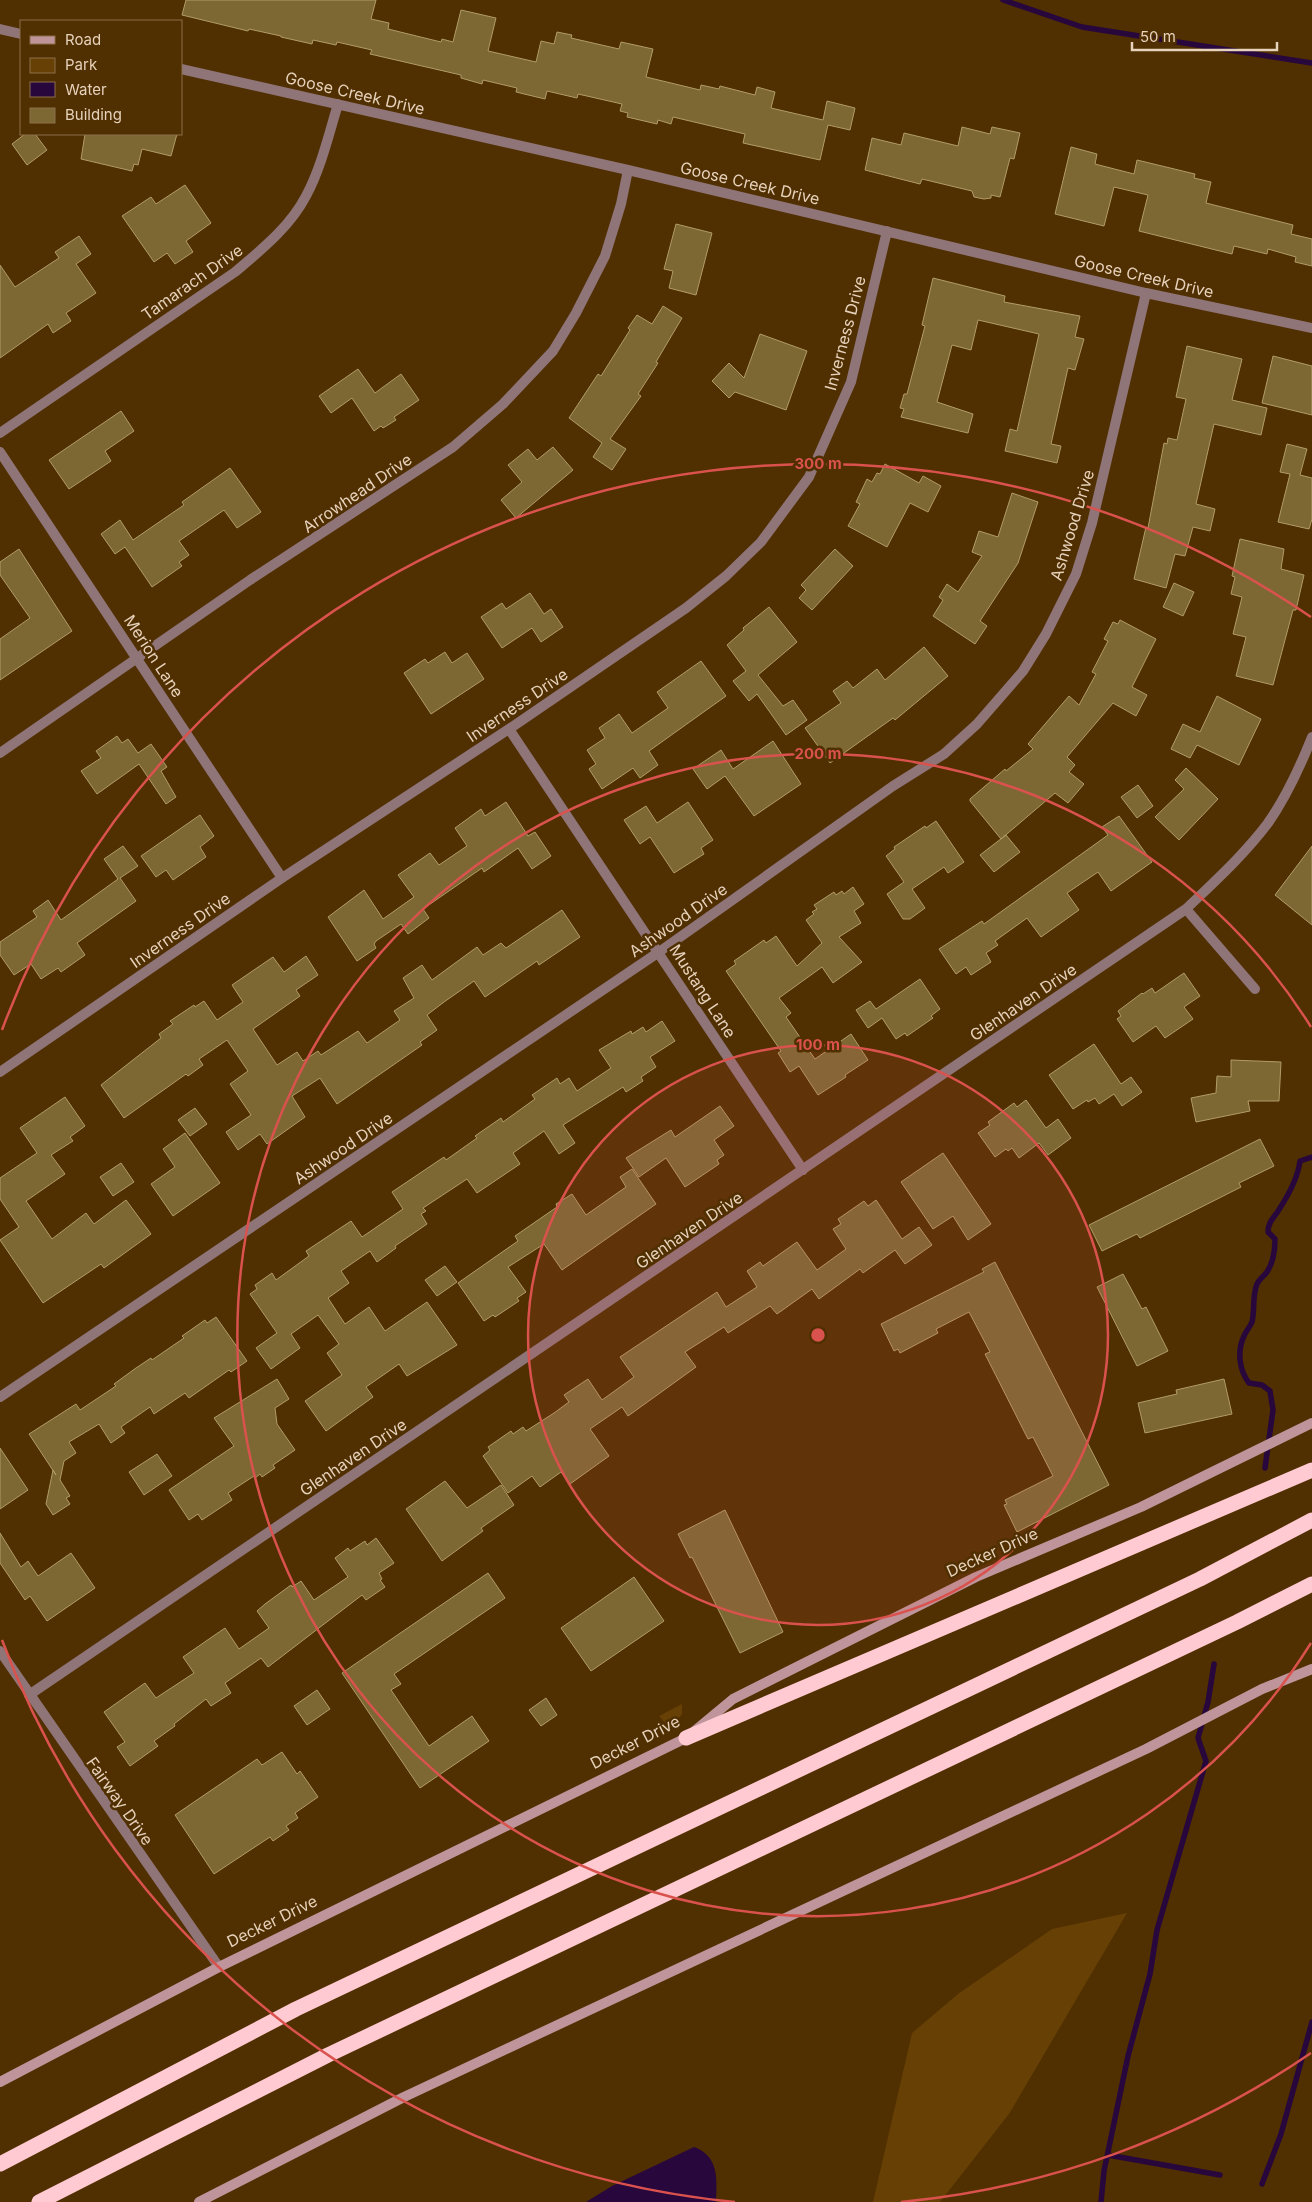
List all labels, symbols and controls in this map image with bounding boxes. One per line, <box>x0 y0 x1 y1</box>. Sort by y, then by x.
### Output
legend <box>20 20 182 135</box>
scale bar <box>1132 20 1277 52</box>
text: 50 m <box>1140 27 1176 46</box>
text: Road <box>65 30 101 49</box>
text: Park <box>65 55 98 74</box>
street label: Goose Creek Drive <box>283 67 427 119</box>
text: Water <box>65 80 107 99</box>
text: Building <box>65 105 122 124</box>
street label: Goose Creek Drive <box>678 157 822 209</box>
street label: Tamarach Drive <box>138 240 246 324</box>
street label: Goose Creek Drive <box>1072 250 1216 302</box>
street label: Inverness Drive <box>820 274 870 392</box>
street label: Arrowhead Drive <box>299 449 415 537</box>
text: 300 m <box>794 454 842 473</box>
street label: Ashwood Drive <box>1046 467 1098 583</box>
street label: Merion Lane <box>120 611 188 701</box>
street label: Inverness Drive <box>463 664 571 746</box>
text: 200 m <box>795 744 841 763</box>
street label: Ashwood Drive <box>625 879 731 961</box>
street label: Inverness Drive <box>126 888 234 972</box>
street label: Mustang Lane <box>665 941 741 1041</box>
street label: Glenhaven Drive <box>966 959 1080 1045</box>
text: 100 m <box>796 1035 840 1054</box>
street label: Ashwood Drive <box>290 1108 396 1188</box>
street label: Glenhaven Drive <box>632 1187 746 1273</box>
centre of rings <box>809 1326 827 1344</box>
street label: Glenhaven Drive <box>296 1414 410 1500</box>
street label: Decker Drive <box>943 1523 1041 1581</box>
street label: Decker Drive <box>587 1711 683 1773</box>
street label: Fairway Drive <box>82 1753 158 1849</box>
street label: Decker Drive <box>224 1891 320 1951</box>

